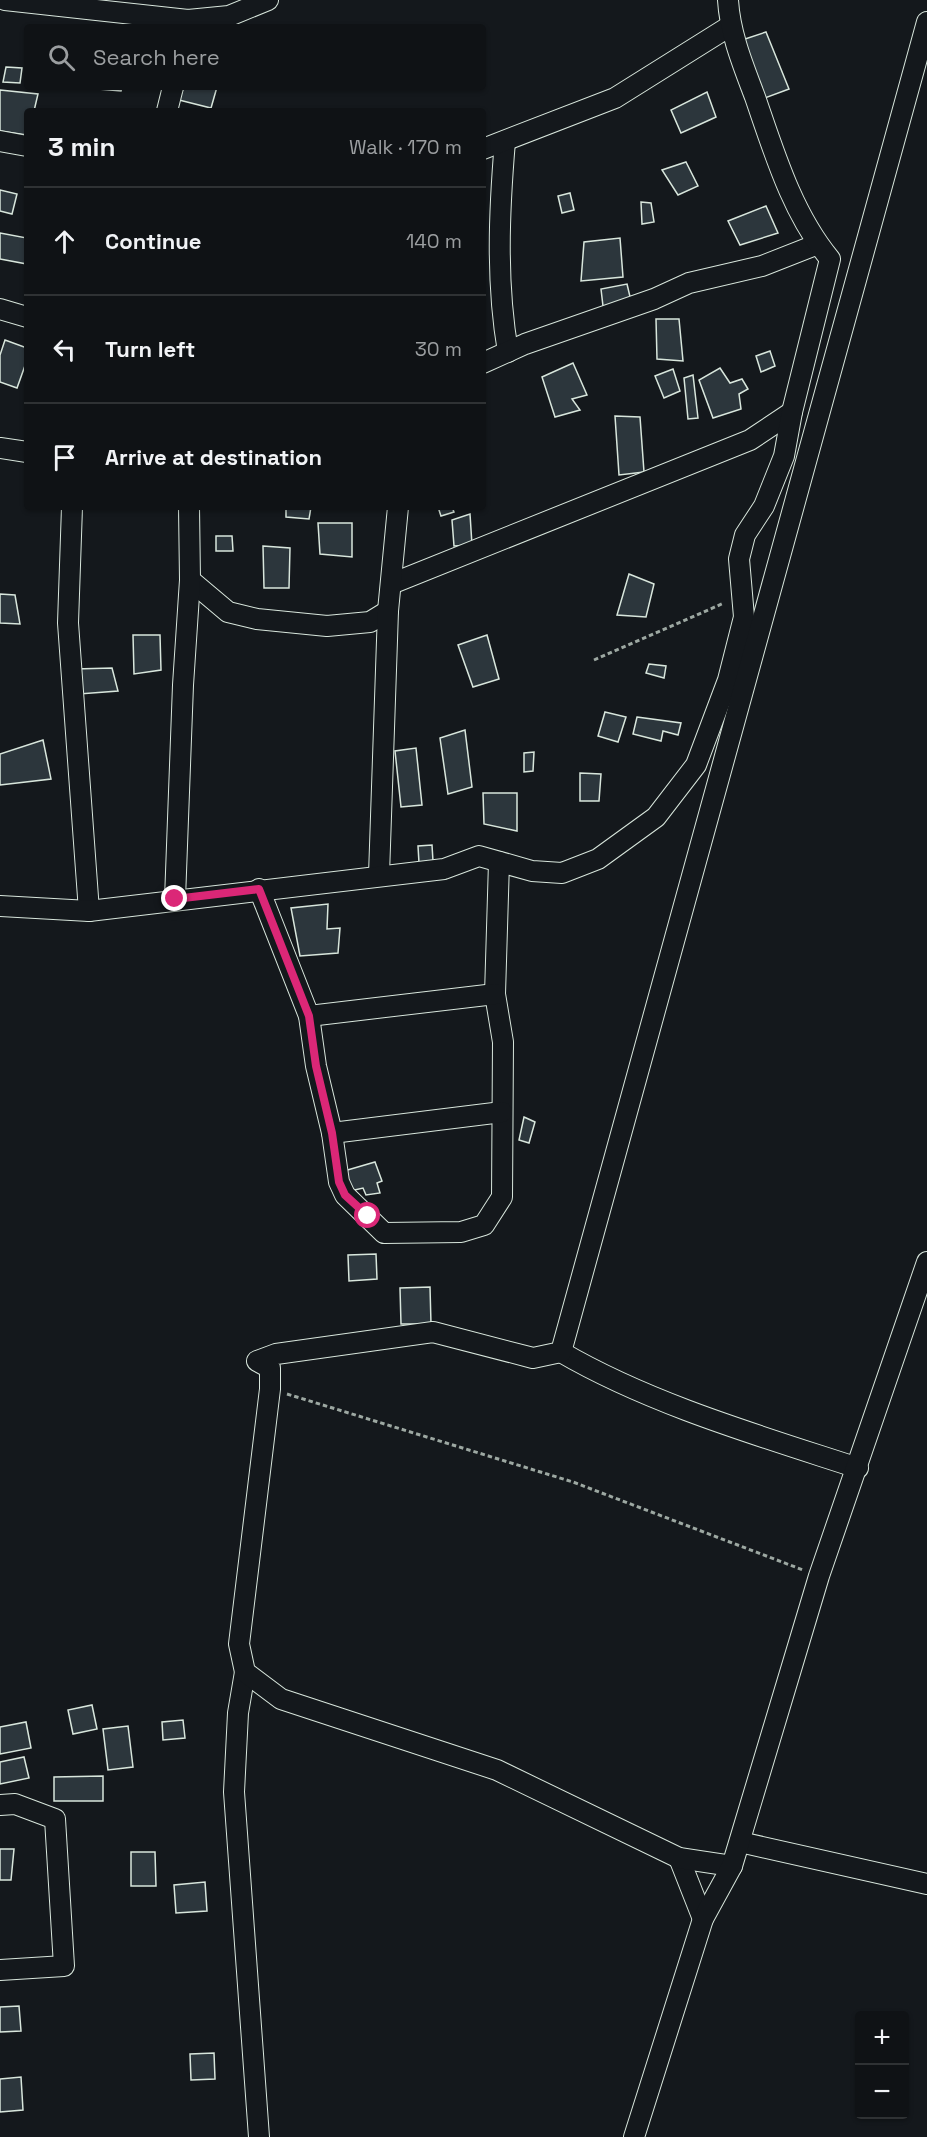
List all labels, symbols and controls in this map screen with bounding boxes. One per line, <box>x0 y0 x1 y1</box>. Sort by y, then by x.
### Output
search box <box>24 24 486 90</box>
icon: search <box>45 41 78 74</box>
text: Search here <box>93 43 220 71</box>
text: 3 min <box>48 130 116 164</box>
text: Walk · 170 m <box>349 134 462 160</box>
icon: ahead <box>48 225 81 258</box>
text: Continue <box>105 227 201 255</box>
text: 140 m <box>406 228 462 254</box>
icon: left <box>48 333 81 366</box>
text: Turn left <box>105 335 195 363</box>
text: 30 m <box>415 336 462 362</box>
icon: arrive <box>48 441 81 474</box>
text: Arrive at destination <box>105 443 322 471</box>
route end <box>161 885 187 911</box>
route start <box>354 1202 380 1228</box>
map controls <box>855 2011 909 2119</box>
button: + <box>855 2011 909 2065</box>
button: − <box>855 2065 909 2119</box>

